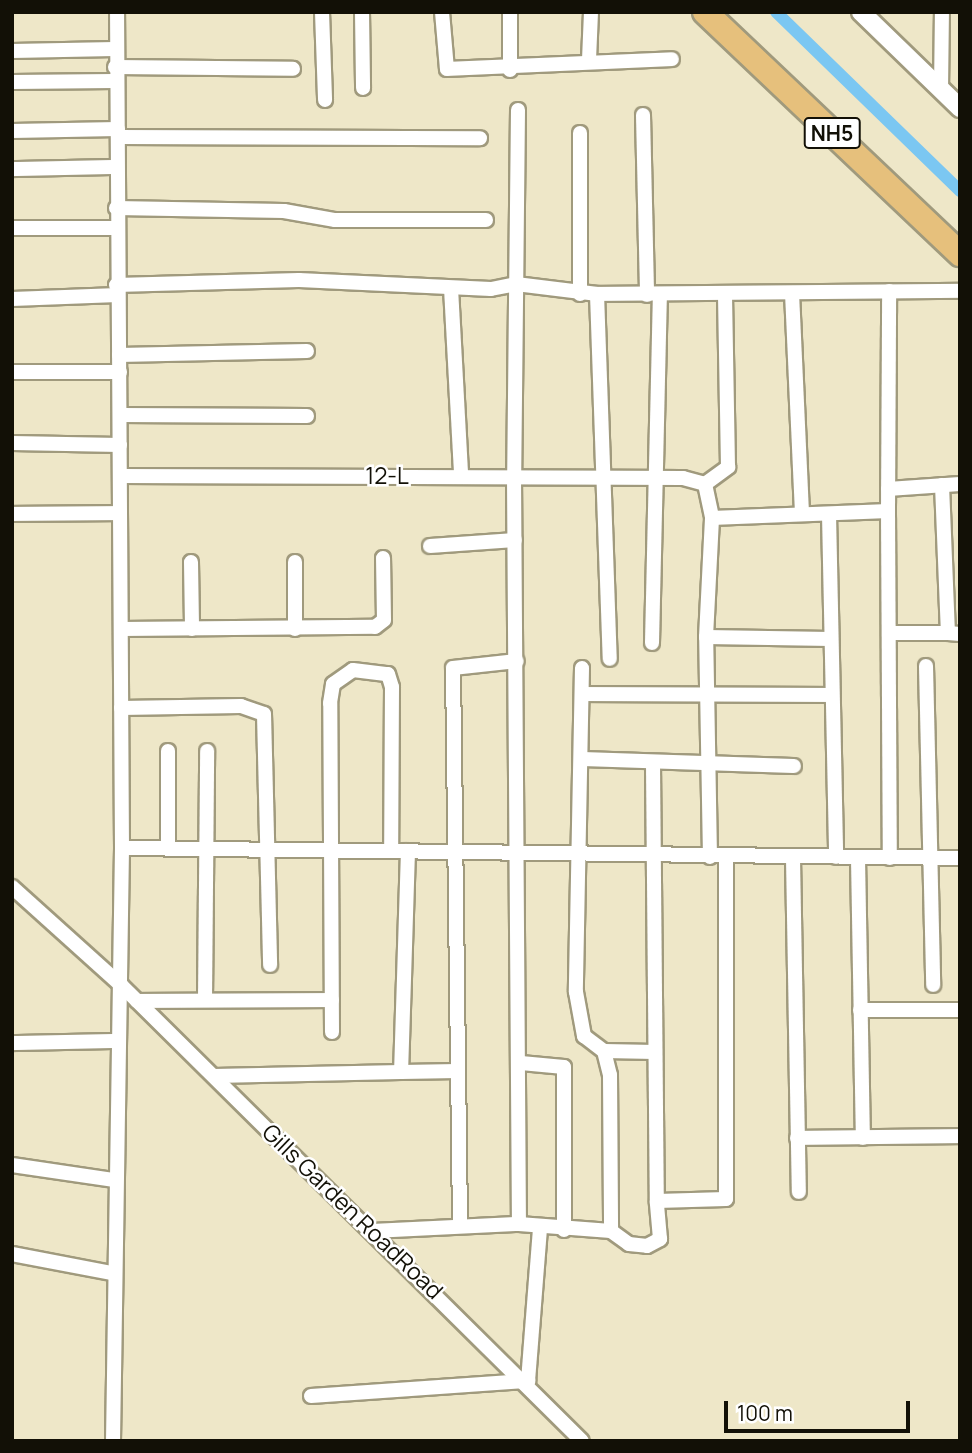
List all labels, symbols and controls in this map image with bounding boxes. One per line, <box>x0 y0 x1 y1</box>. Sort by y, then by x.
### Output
road number: NH5 <box>802 116 862 150</box>
street label: 12-L <box>365 461 409 489</box>
street label: Gills Garden RoadRoad <box>257 1118 449 1304</box>
scale bar <box>727 1386 912 1430</box>
text: 100 m <box>737 1399 793 1427</box>

